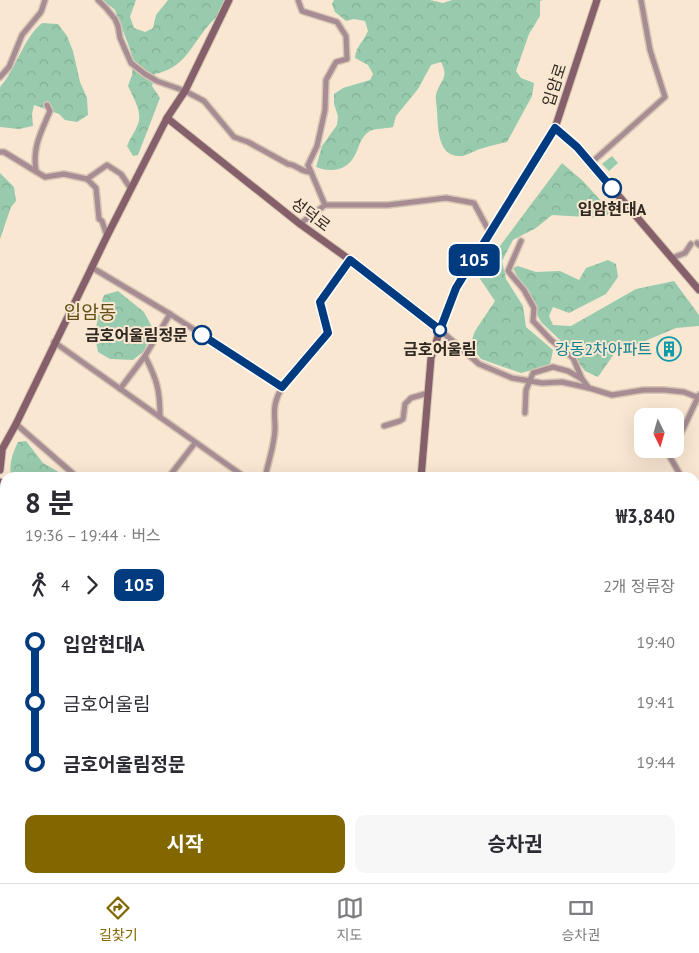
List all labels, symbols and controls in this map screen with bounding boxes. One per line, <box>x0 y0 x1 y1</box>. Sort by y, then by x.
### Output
street label: 입암로 <box>538 61 570 109</box>
marker: 입암현대A <box>602 178 622 198</box>
street label: 성덕로 <box>287 193 335 235</box>
place label: 입암현대A <box>578 199 647 219</box>
line badge: 105 <box>445 244 503 276</box>
text: 105 <box>459 248 489 271</box>
district label: 입암동 <box>64 300 116 324</box>
marker: 금호어울림 <box>433 323 447 337</box>
place label: 금호어울림정문 <box>85 325 188 345</box>
marker: 금호어울림정문 <box>192 325 212 345</box>
building icon: 강동2차아파트 <box>656 336 682 362</box>
place label: 금호어울림 <box>403 339 477 359</box>
place label: 강동2차아파트 <box>555 339 652 359</box>
north arrow <box>634 408 684 458</box>
map controls <box>634 408 684 458</box>
text: 8 분 <box>25 484 74 521</box>
text: ₩3,840 <box>616 504 675 528</box>
text: 19:36 – 19:44 · 버스 <box>25 525 161 545</box>
icon: walk <box>25 571 53 599</box>
icon: forward <box>78 571 106 599</box>
text: 105 <box>124 573 154 596</box>
text: 4 <box>61 575 70 595</box>
text: 2개 정류장 <box>603 576 675 596</box>
text: 입암현대A <box>63 632 144 656</box>
text: 19:40 <box>637 632 675 652</box>
text: 금호어울림 <box>63 692 150 716</box>
text: 19:41 <box>637 692 675 712</box>
text: 금호어울림정문 <box>63 752 185 776</box>
text: 19:44 <box>637 752 675 772</box>
button: 시작 <box>25 815 345 873</box>
button: 승차권 <box>355 815 675 873</box>
tab: 길찾기 <box>99 894 138 944</box>
tab: 지도 <box>336 894 364 944</box>
tab: 승차권 <box>561 894 600 944</box>

